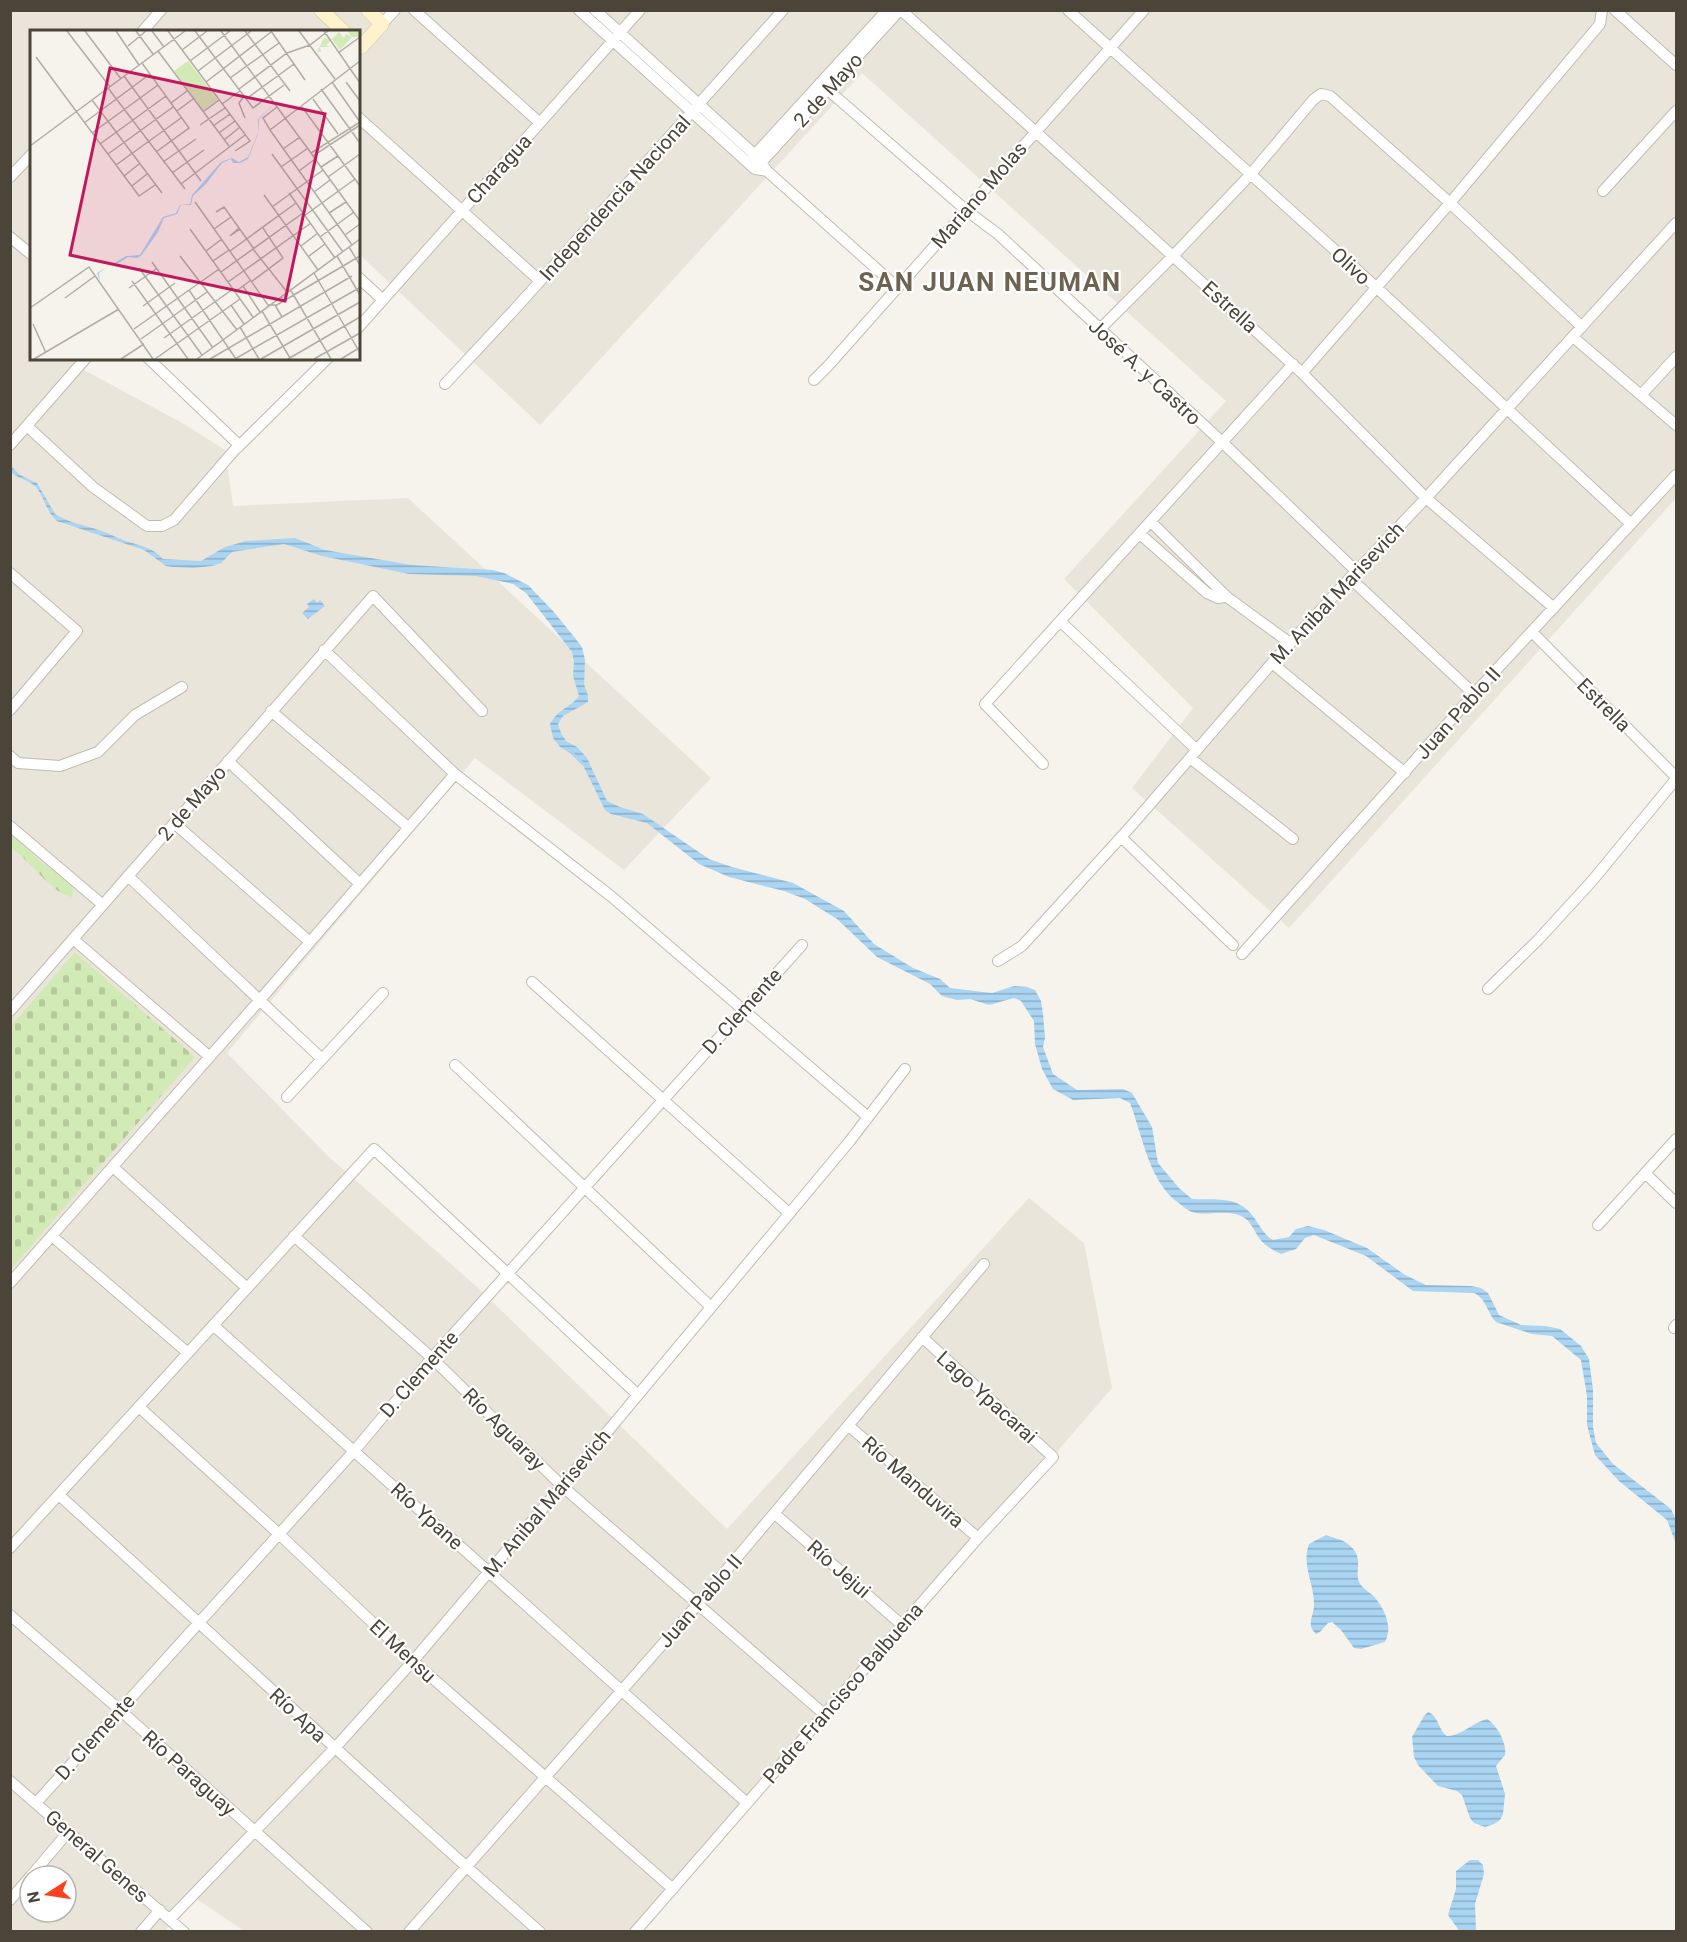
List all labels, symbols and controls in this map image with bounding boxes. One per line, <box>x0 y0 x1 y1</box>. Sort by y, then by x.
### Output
inset map <box>30 30 360 360</box>
street label: 2 de Mayo <box>788 48 868 132</box>
street label: Independencia Nacional <box>534 110 696 286</box>
street label: Charagua <box>462 129 536 209</box>
street label: Mariano Molas <box>926 137 1032 253</box>
street label: Olivo <box>1326 242 1376 290</box>
district label: SAN JUAN NEUMAN <box>858 267 1122 297</box>
street label: Estrella <box>1197 276 1263 338</box>
street label: José A. y Castro <box>1084 314 1206 430</box>
street label: M. Anibal Marisevich <box>1265 517 1409 669</box>
street label: Juan Pablo II <box>1410 662 1506 764</box>
street label: Estrella <box>1572 673 1636 737</box>
street label: 2 de Mayo <box>153 760 231 846</box>
street label: D. Clemente <box>697 963 787 1059</box>
street label: D. Clemente <box>375 1326 463 1422</box>
street label: Lago Ypacarai <box>932 1346 1042 1448</box>
street label: Río Aguaray <box>458 1383 550 1475</box>
street label: M. Anibal Marisevich <box>478 1424 616 1582</box>
street label: Río Manduvira <box>857 1431 969 1533</box>
street label: Río Ypane <box>386 1477 468 1555</box>
street label: Río Jejui <box>802 1535 876 1603</box>
street label: Juan Pablo II <box>653 1549 747 1653</box>
street label: Padre Francisco Balbuena <box>758 1598 928 1788</box>
street label: El Mensu <box>365 1614 441 1688</box>
street label: Río Apa <box>265 1683 331 1747</box>
street label: D. Clemente <box>50 1689 140 1785</box>
street label: Río Paraguay <box>138 1725 241 1821</box>
street label: General Genes <box>40 1805 154 1907</box>
north arrow <box>18 1864 78 1924</box>
text: N <box>23 1890 44 1905</box>

